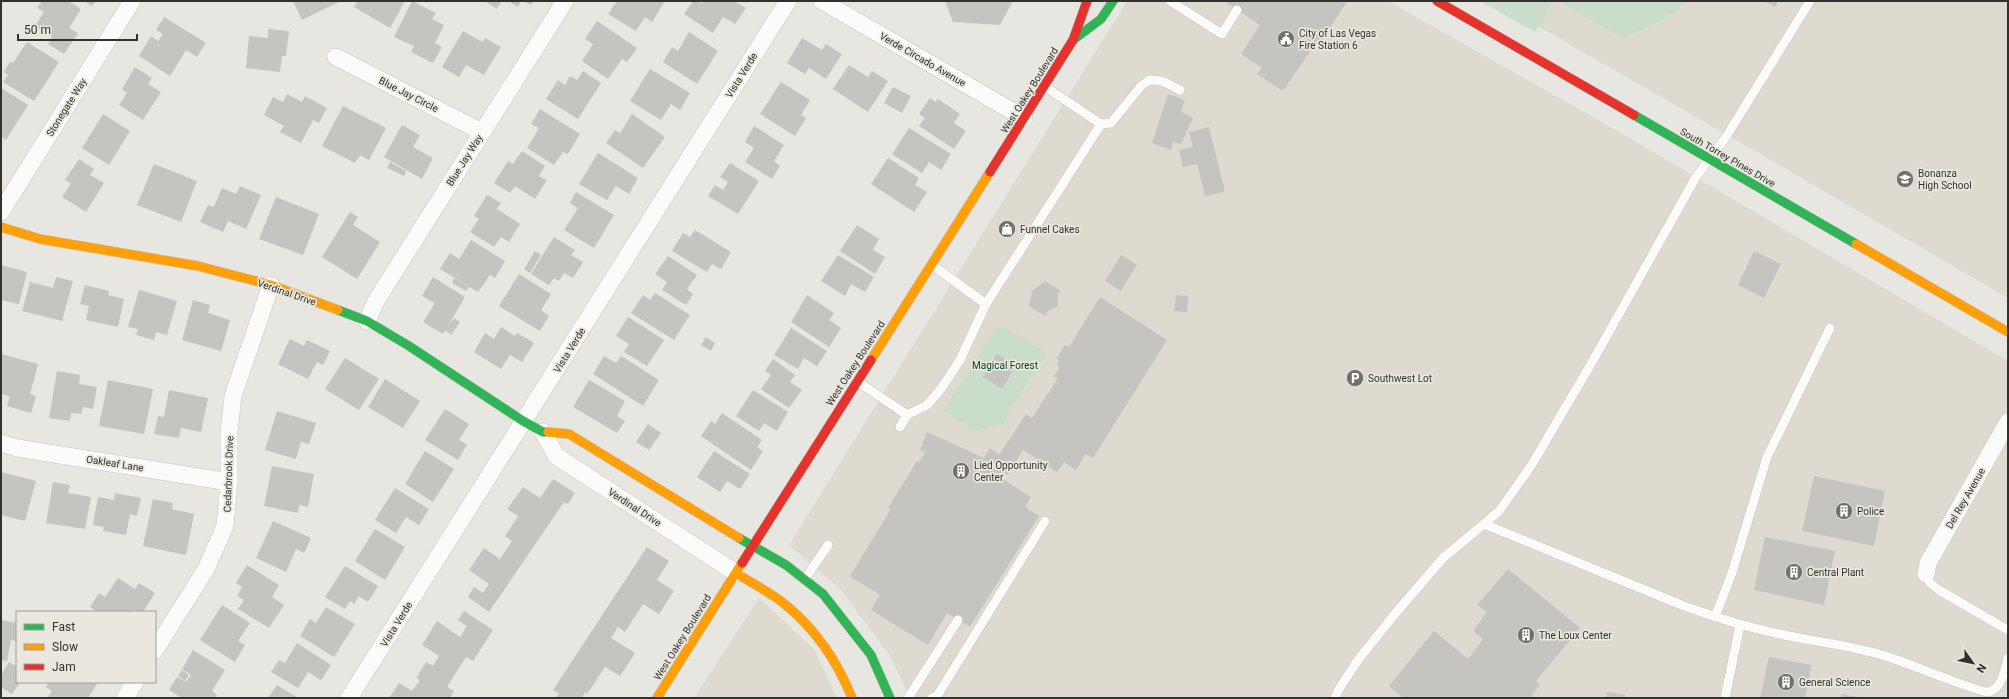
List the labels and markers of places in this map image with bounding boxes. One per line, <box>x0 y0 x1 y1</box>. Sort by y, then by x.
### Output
place label: City of Las Vegas Fire Station 6 <box>1299 28 1376 51</box>
public building icon: City of Las Vegas Fire Station 6 <box>1276 29 1296 49</box>
place label: Bonanza High School <box>1918 168 1972 191</box>
school or university icon: Bonanza High School <box>1895 169 1915 189</box>
shop icon: Funnel Cakes <box>997 219 1017 239</box>
place label: Funnel Cakes <box>1020 224 1080 235</box>
parking icon: Southwest Lot <box>1345 368 1365 388</box>
place label: Southwest Lot <box>1368 373 1432 384</box>
place label: Lied Opportunity Center <box>974 460 1048 483</box>
building icon: Lied Opportunity Center <box>951 461 971 481</box>
building icon: Police <box>1834 501 1854 521</box>
place label: Police <box>1857 506 1884 517</box>
building icon: Central Plant <box>1784 562 1804 582</box>
place label: Central Plant <box>1807 567 1864 578</box>
building icon: The Loux Center <box>1516 625 1536 645</box>
place label: The Loux Center <box>1539 630 1612 641</box>
building icon: General Science <box>1776 672 1796 692</box>
place label: General Science <box>1799 677 1870 688</box>

